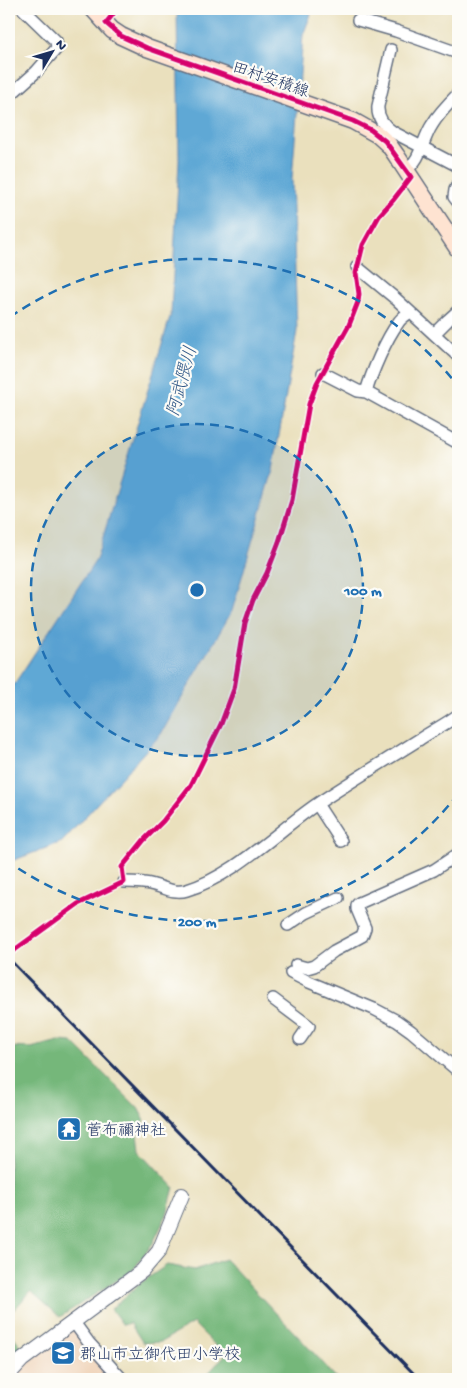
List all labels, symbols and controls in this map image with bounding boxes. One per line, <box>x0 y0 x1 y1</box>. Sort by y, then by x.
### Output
north arrow <box>28 28 78 78</box>
text: N <box>51 37 70 54</box>
street label: 田村安積線 <box>229 57 311 103</box>
water label: 阿武隈川 <box>163 344 203 419</box>
centre of rings <box>188 581 206 599</box>
text: 100 m <box>343 583 382 601</box>
text: 200 m <box>178 914 217 932</box>
temple icon: 菅布禰神社 <box>56 1116 82 1142</box>
place label: 菅布禰神社 <box>86 1122 166 1142</box>
school or university icon: 郡山市立御代田小学校 <box>50 1340 76 1366</box>
place label: 郡山市立御代田小学校 <box>80 1346 240 1366</box>

